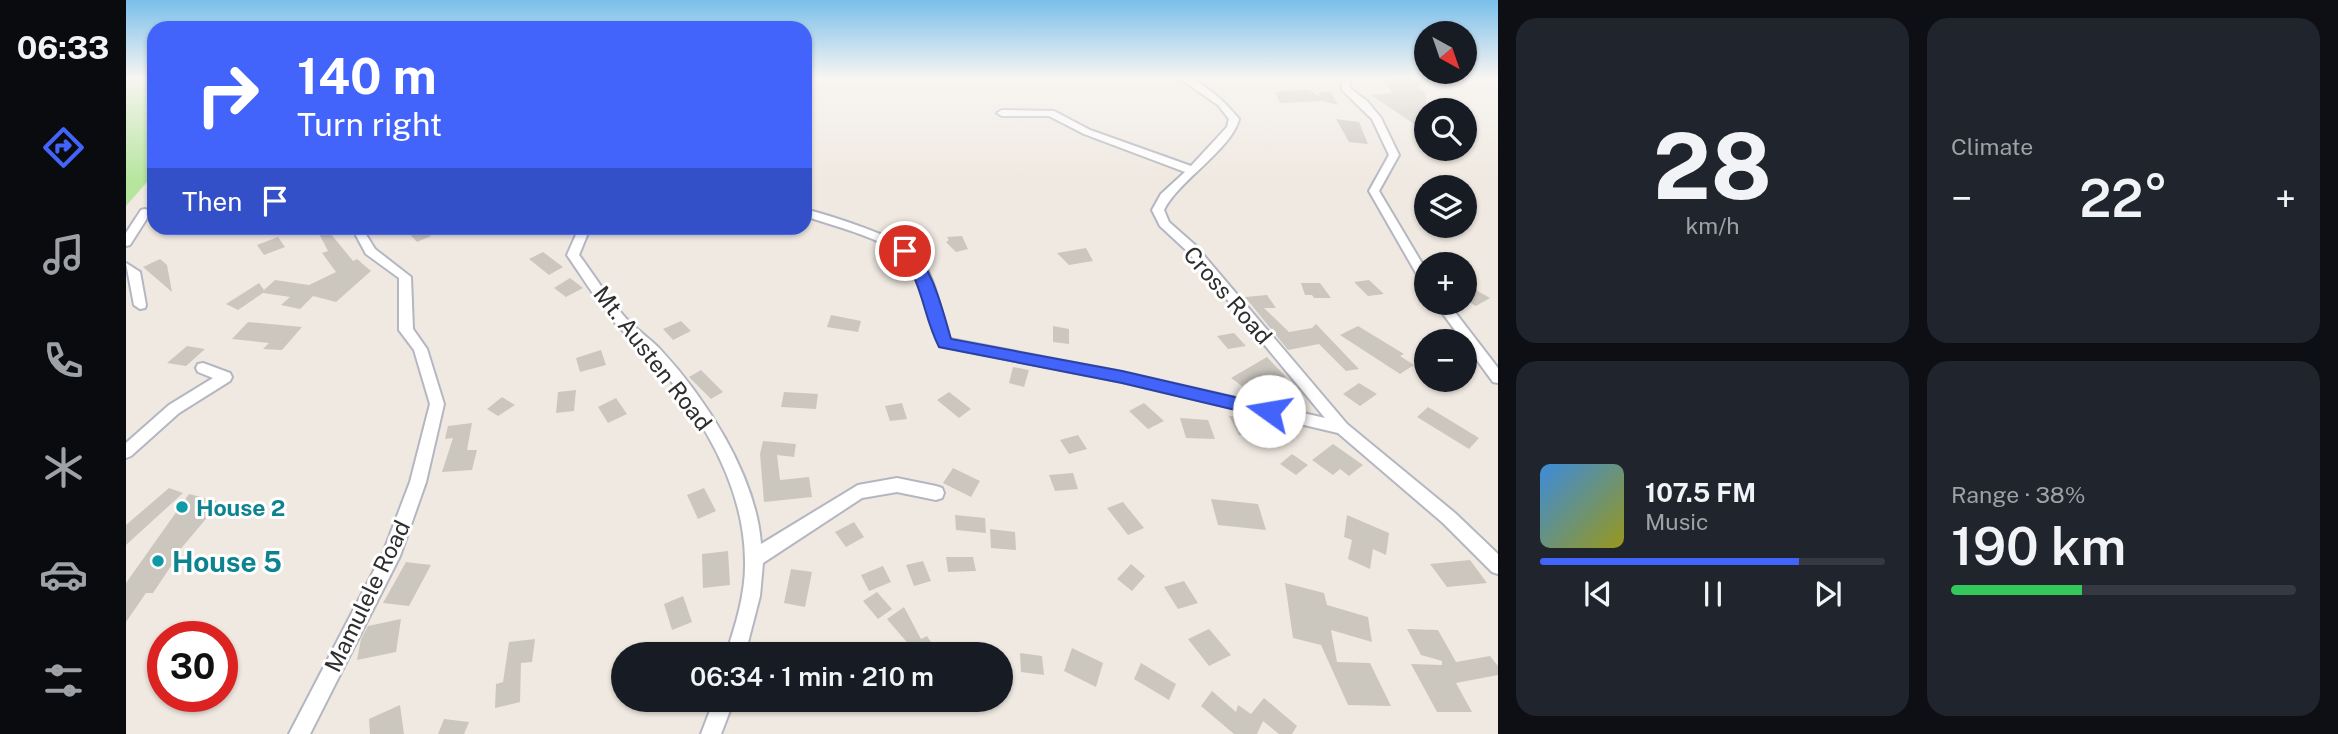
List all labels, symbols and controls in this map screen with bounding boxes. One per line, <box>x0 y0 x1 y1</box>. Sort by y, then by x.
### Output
north arrow <box>1414 21 1477 84</box>
map controls <box>1414 21 1477 392</box>
text: 06:33 <box>17 29 109 66</box>
text: 140 m <box>297 47 437 105</box>
icon: right <box>182 49 273 140</box>
button: search <box>1414 98 1477 161</box>
text: Turn right <box>297 106 442 143</box>
text: 28 <box>1653 113 1772 219</box>
icon: directions <box>39 123 88 172</box>
text: Climate <box>1951 133 2033 160</box>
text: 22° <box>2079 168 2168 229</box>
button: layers <box>1414 175 1477 238</box>
text: − <box>1951 176 1972 221</box>
text: + <box>2275 176 2296 221</box>
icon: arrive <box>256 182 294 220</box>
text: Then <box>182 186 242 217</box>
text: km/h <box>1685 212 1740 239</box>
pin <box>875 221 935 281</box>
icon: music <box>39 230 88 279</box>
icon: arrive <box>886 232 924 270</box>
street label: Cross Road <box>1178 241 1278 349</box>
button: + <box>1414 252 1477 315</box>
street label: Mt. Austen Road <box>588 280 718 436</box>
button: − <box>1414 329 1477 392</box>
icon: phone <box>39 336 88 385</box>
position arrow <box>1232 374 1306 448</box>
icon: climate <box>39 443 88 492</box>
text: 107.5 FM <box>1645 477 1756 508</box>
text: Range · 38% <box>1951 481 2085 508</box>
place label: House 2 <box>196 494 285 521</box>
marker: House 2 <box>174 499 190 515</box>
text: Music <box>1645 508 1709 535</box>
street label: Mamulele Road <box>319 516 415 676</box>
text: 190 km <box>1951 516 2126 577</box>
place label: House 5 <box>172 545 282 578</box>
icon: car <box>39 550 88 599</box>
marker: House 5 <box>150 553 166 569</box>
icon: previous <box>1579 575 1617 613</box>
icon: pause <box>1694 575 1732 613</box>
icon: next <box>1809 575 1847 613</box>
speed limit sign: 30 <box>147 621 238 712</box>
icon: filters <box>39 656 88 705</box>
text: 06:34 · 1 min · 210 m <box>690 661 934 692</box>

